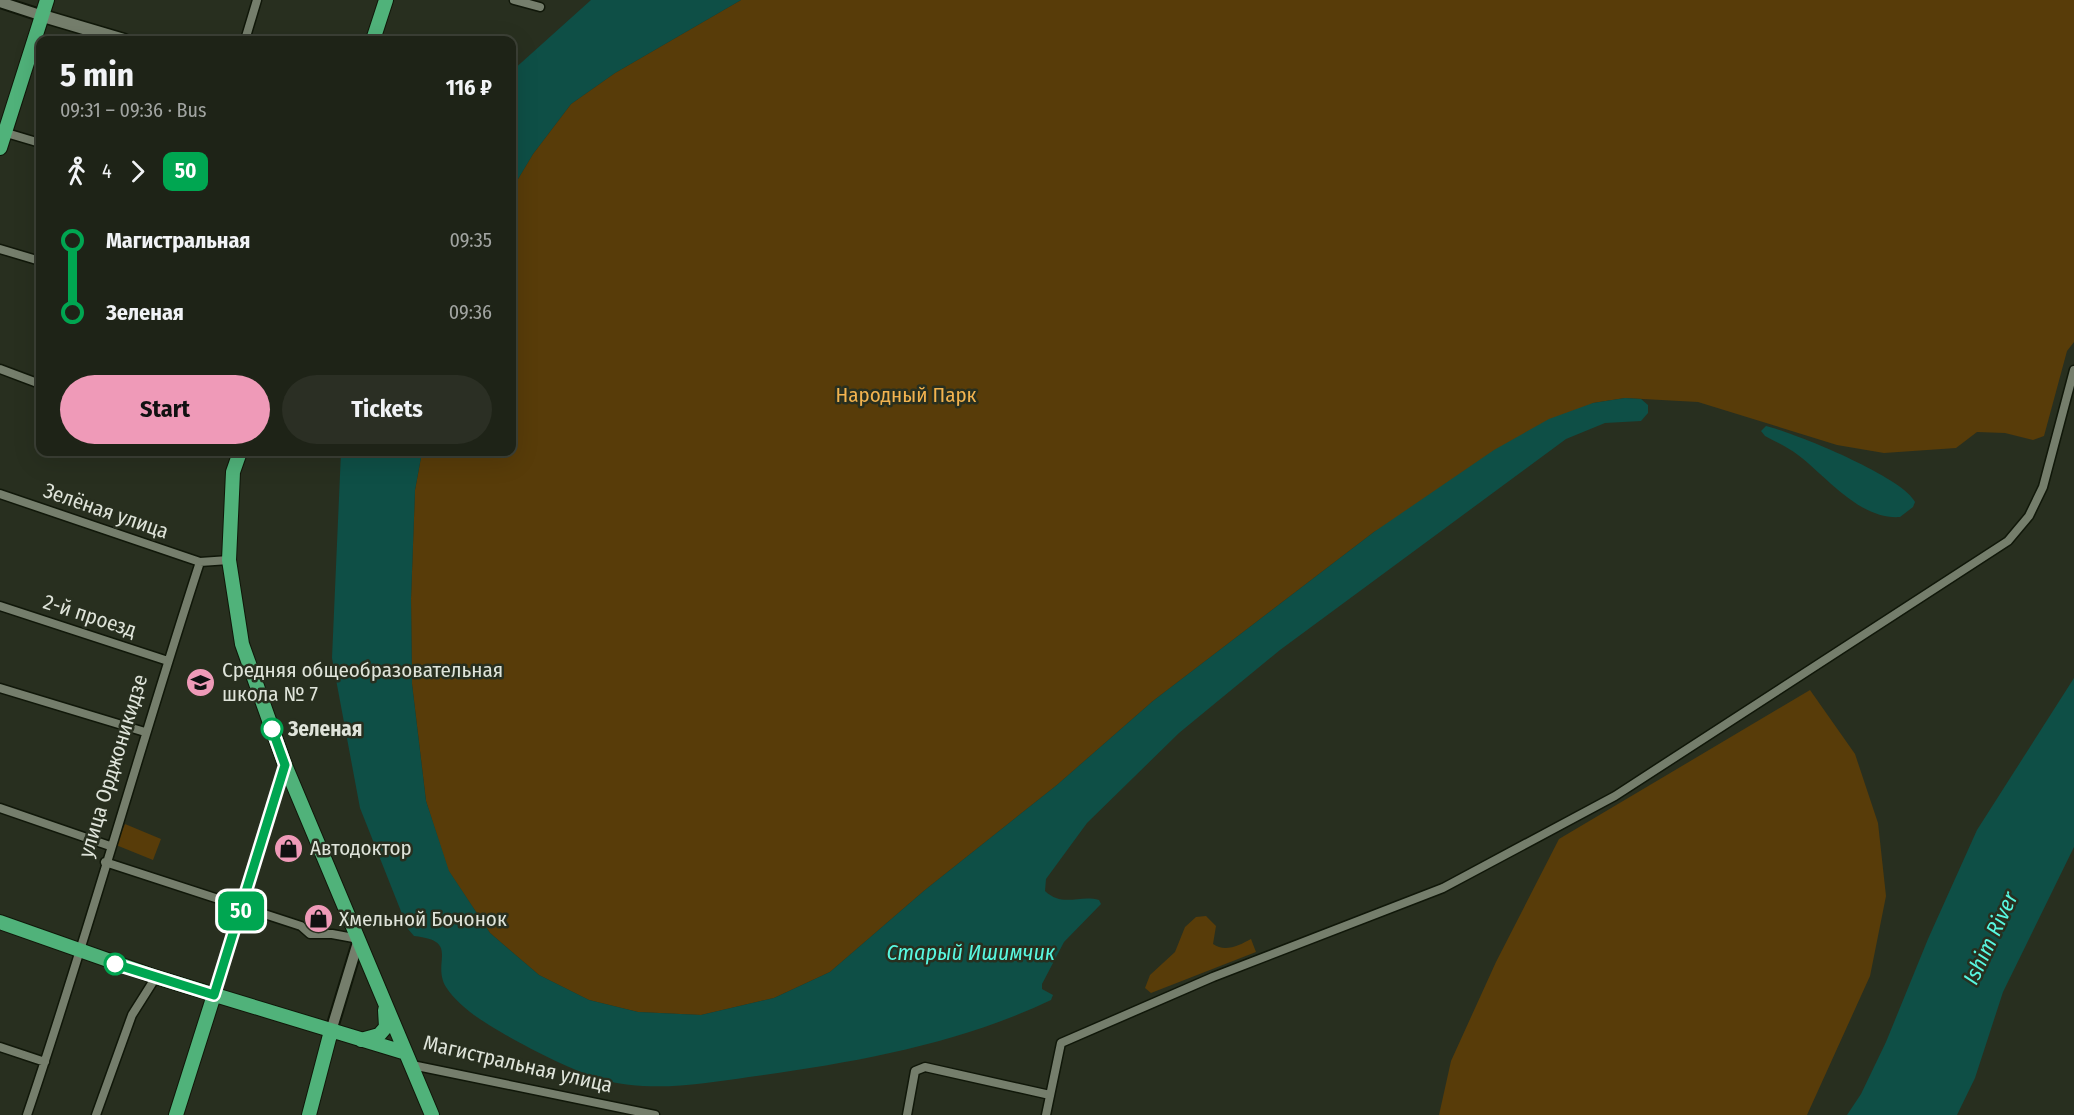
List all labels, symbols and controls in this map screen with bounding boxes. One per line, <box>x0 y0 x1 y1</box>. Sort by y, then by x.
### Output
text: 5 min <box>60 55 134 95</box>
text: 116 ₽ <box>446 74 492 101</box>
text: 09:31 – 09:36 · Bus <box>60 98 207 122</box>
icon: walk <box>60 155 93 188</box>
icon: forward <box>121 155 154 188</box>
text: 50 <box>175 158 196 184</box>
text: 4 <box>102 159 112 183</box>
text: Магистральная <box>106 227 250 254</box>
text: 09:35 <box>449 228 492 252</box>
text: Зеленая <box>106 299 184 326</box>
text: 09:36 <box>449 300 492 324</box>
button: Start <box>60 375 270 444</box>
button: Tickets <box>282 375 492 444</box>
park label: Народный Парк <box>836 382 977 408</box>
street label: Зелёная улица <box>40 477 172 545</box>
street label: 2-й проезд <box>40 589 140 643</box>
place label: Средняя общеобразовательная школа № 7 <box>222 657 503 707</box>
school or university icon: Средняя общеобразовательная школа № 7 <box>185 666 217 698</box>
street label: улица Орджоникидзе <box>73 671 153 861</box>
place label: Зеленая <box>287 716 362 742</box>
marker: Зеленая <box>261 718 283 740</box>
shop icon: Автодоктор <box>273 832 305 864</box>
place label: Автодоктор <box>310 835 412 861</box>
water label: Ishim River <box>1957 886 2024 989</box>
line badge: 50 <box>214 892 268 930</box>
text: 50 <box>230 898 252 924</box>
shop icon: Хмельной Бочонок <box>302 903 334 935</box>
place label: Хмельной Бочонок <box>339 906 507 932</box>
water label: Старый Ишимчик <box>886 939 1056 966</box>
unlabelled marker <box>104 953 126 975</box>
street label: Магистральная улица <box>421 1030 615 1098</box>

